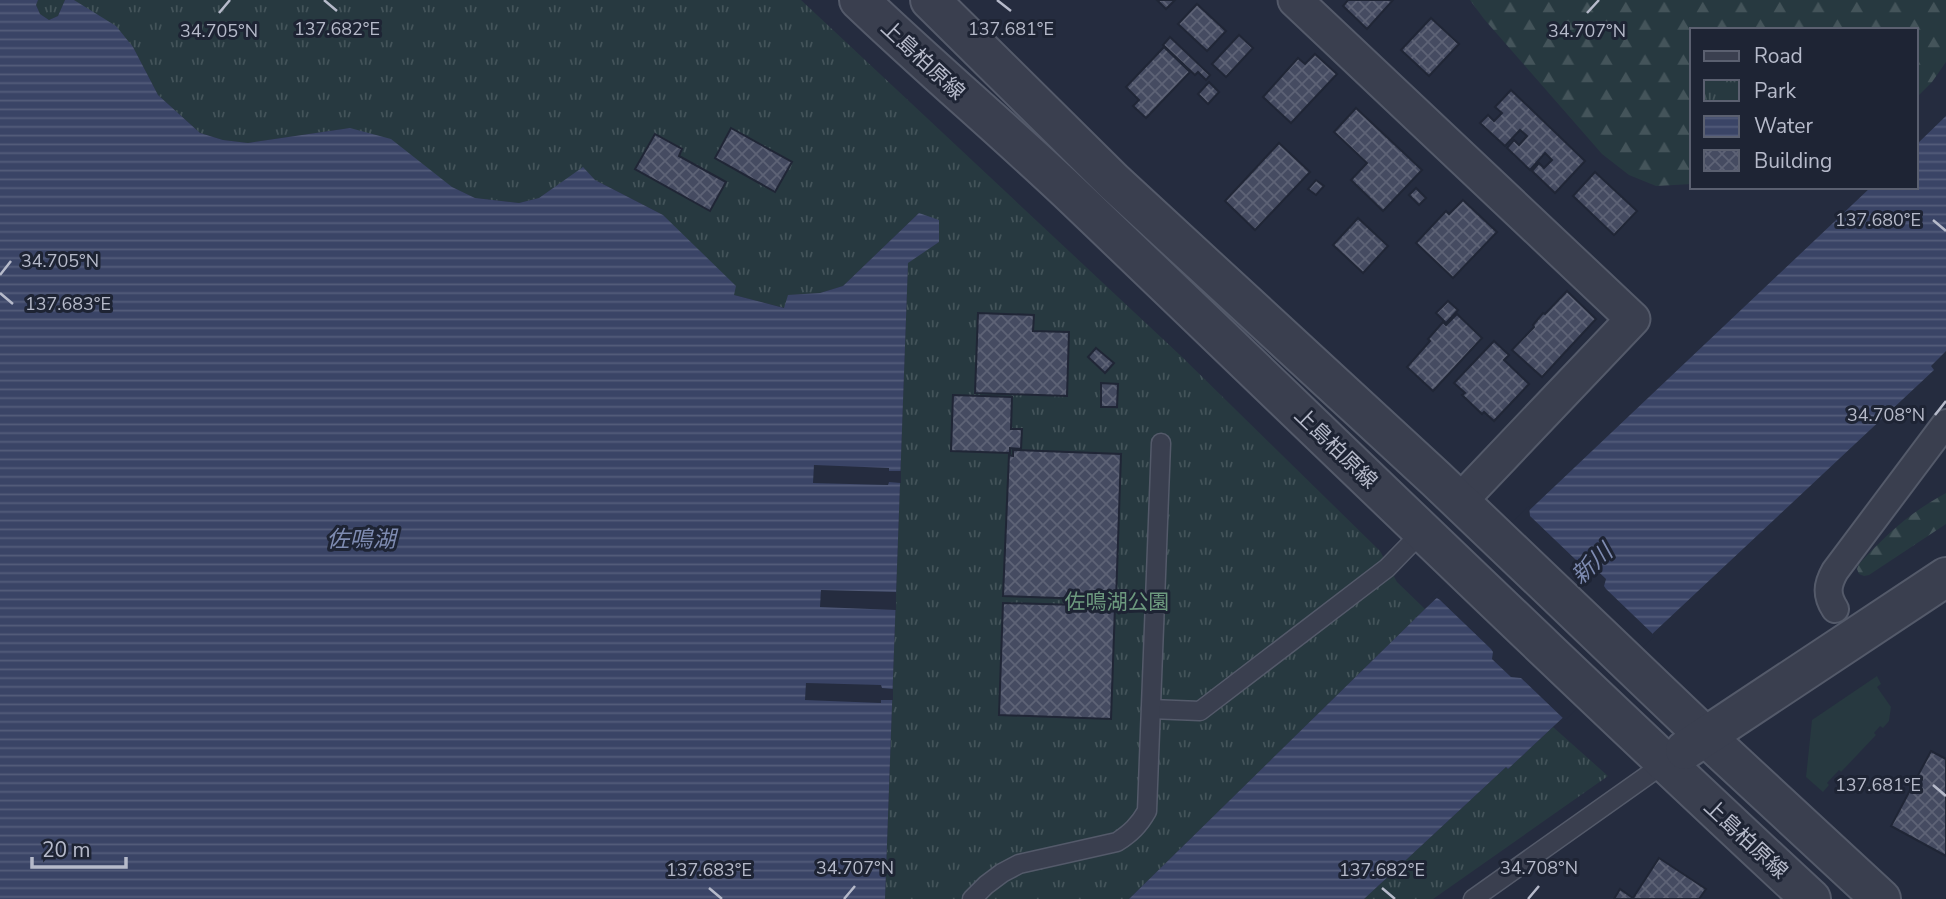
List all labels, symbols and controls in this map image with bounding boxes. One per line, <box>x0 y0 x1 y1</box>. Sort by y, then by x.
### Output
street label: 上島柏原線 <box>875 14 971 106</box>
text: 137.682°E <box>294 17 380 41</box>
text: 137.681°E <box>968 17 1054 41</box>
text: 34.705°N <box>180 19 258 43</box>
text: 34.707°N <box>1548 19 1626 43</box>
legend <box>1690 28 1918 189</box>
text: Road <box>1754 42 1803 70</box>
text: Park <box>1754 77 1796 105</box>
text: Water <box>1754 112 1813 140</box>
text: Building <box>1754 147 1832 175</box>
text: 137.680°E <box>1835 208 1921 232</box>
text: 34.705°N <box>21 249 99 273</box>
text: 137.683°E <box>25 292 111 316</box>
street label: 上島柏原線 <box>1289 401 1383 495</box>
text: 34.708°N <box>1847 403 1925 427</box>
water label: 佐鳴湖 <box>327 524 399 555</box>
water label: 新川 <box>1565 535 1622 591</box>
park label: 佐鳴湖公園 <box>1065 588 1170 616</box>
text: 137.681°E <box>1835 773 1921 797</box>
street label: 上島柏原線 <box>1698 793 1794 885</box>
scale bar <box>32 825 126 869</box>
text: 20 m <box>42 836 91 864</box>
text: 34.707°N <box>816 856 894 880</box>
text: 34.708°N <box>1500 856 1578 880</box>
text: 137.683°E <box>666 858 752 882</box>
text: 137.682°E <box>1339 858 1425 882</box>

